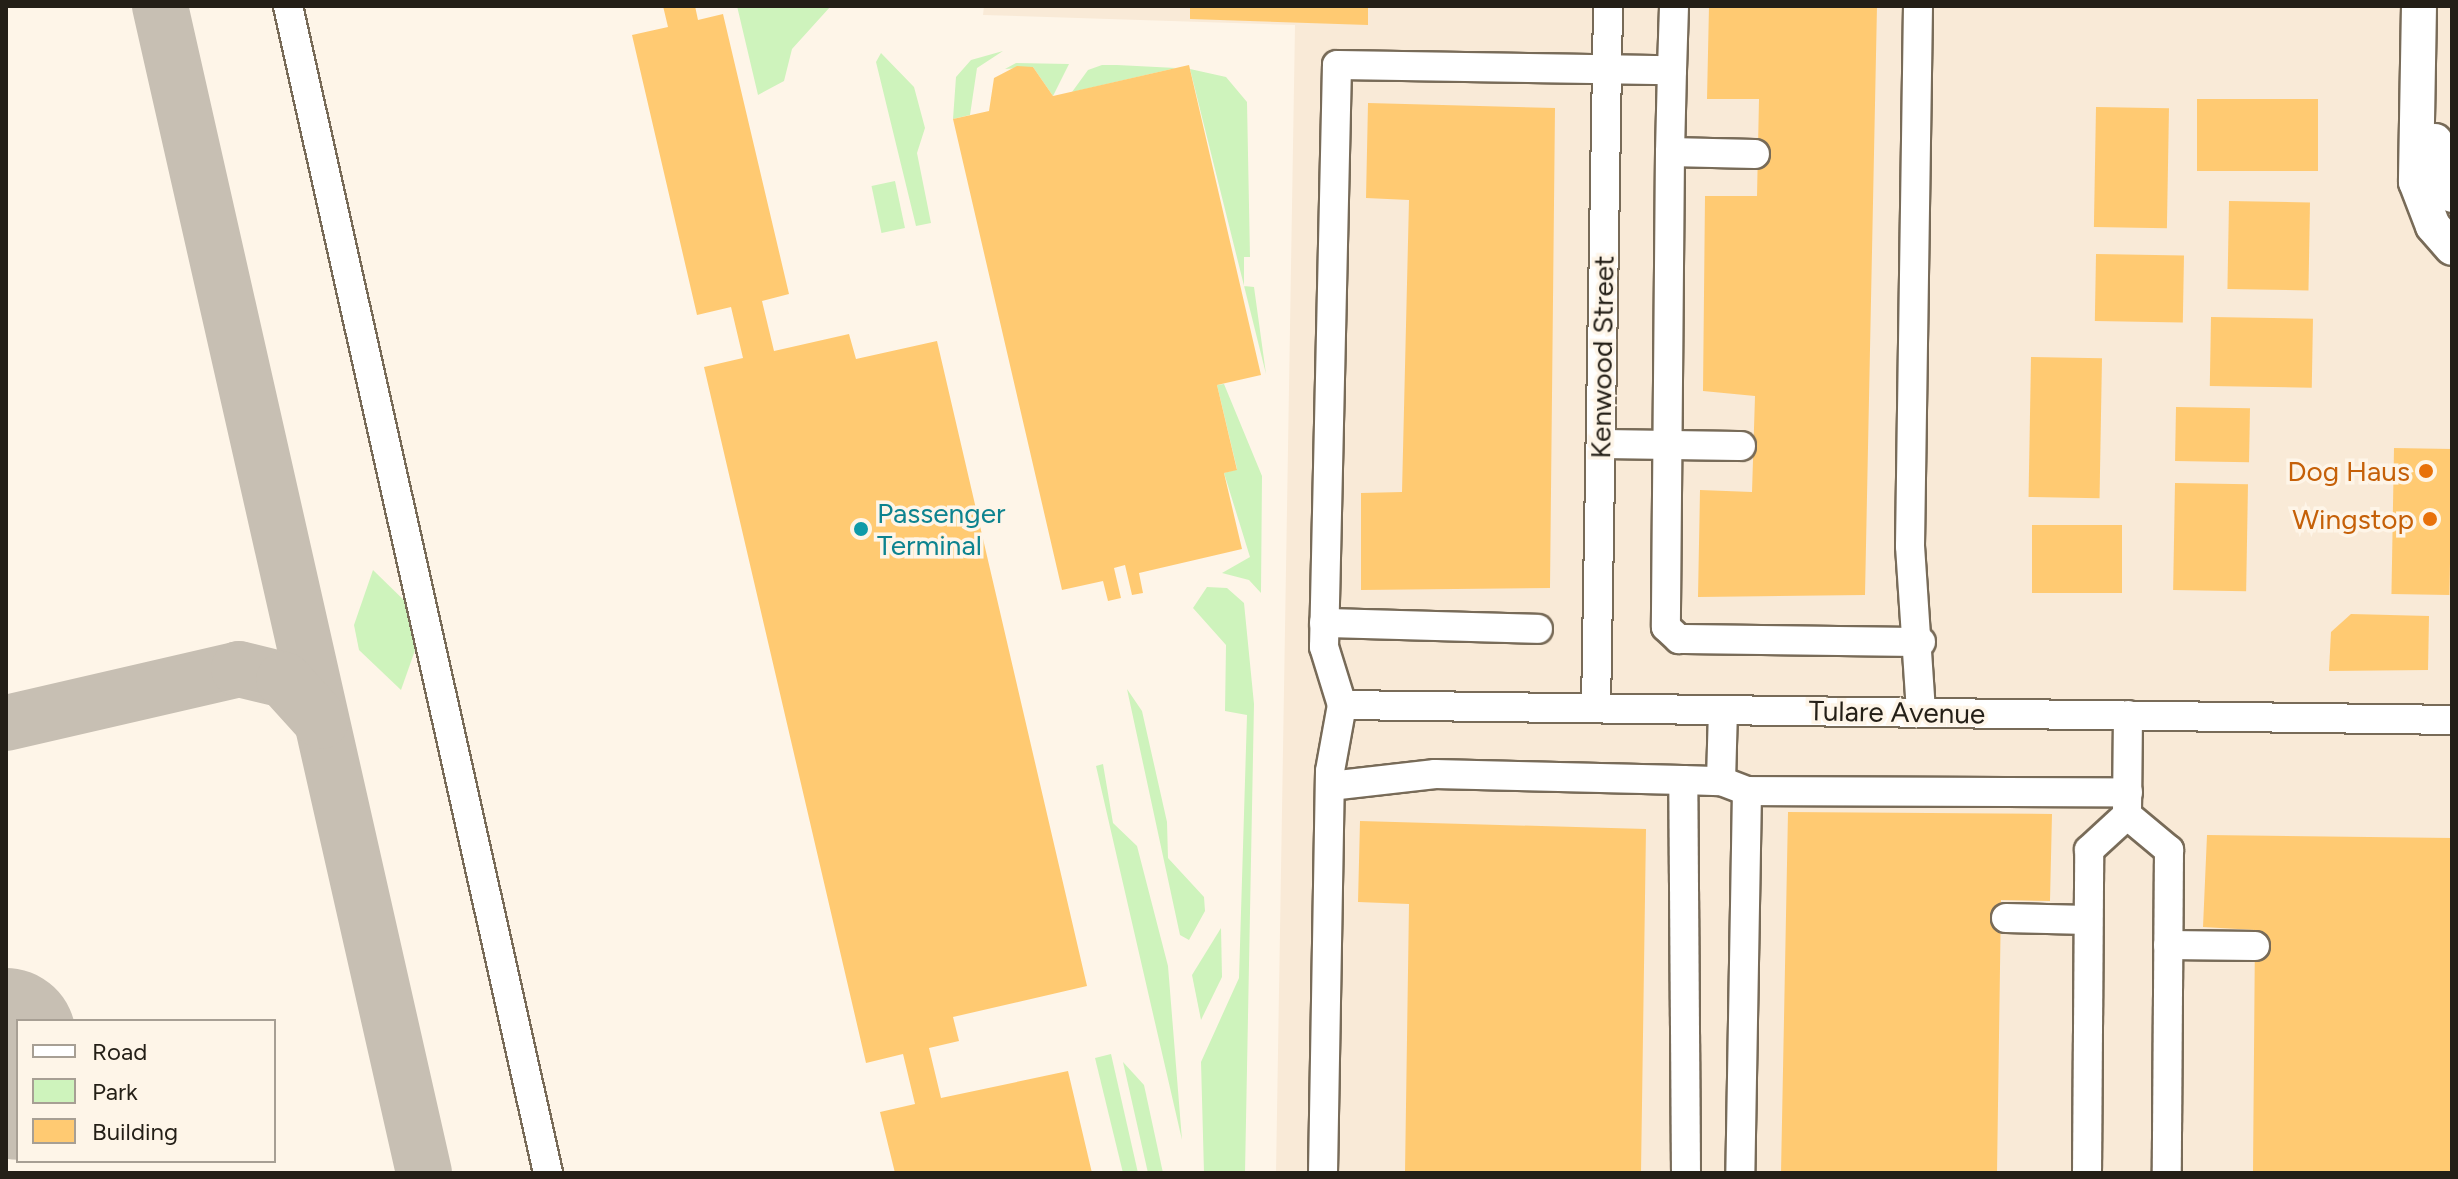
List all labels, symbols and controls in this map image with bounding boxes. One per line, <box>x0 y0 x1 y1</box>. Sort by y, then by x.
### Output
street label: Kenwood Street <box>1583 255 1621 459</box>
place label: Dog Haus <box>2287 454 2410 488</box>
marker: Dog Haus <box>2417 462 2435 480</box>
place label: Passenger Terminal <box>877 496 1005 562</box>
place label: Wingstop <box>2292 502 2414 536</box>
marker: Wingstop <box>2421 510 2439 528</box>
marker: Passenger Terminal <box>852 520 870 538</box>
street label: Tulare Avenue <box>1808 694 1986 730</box>
legend <box>16 1019 276 1163</box>
text: Road <box>92 1037 147 1066</box>
text: Park <box>92 1077 138 1106</box>
text: Building <box>92 1117 178 1146</box>

